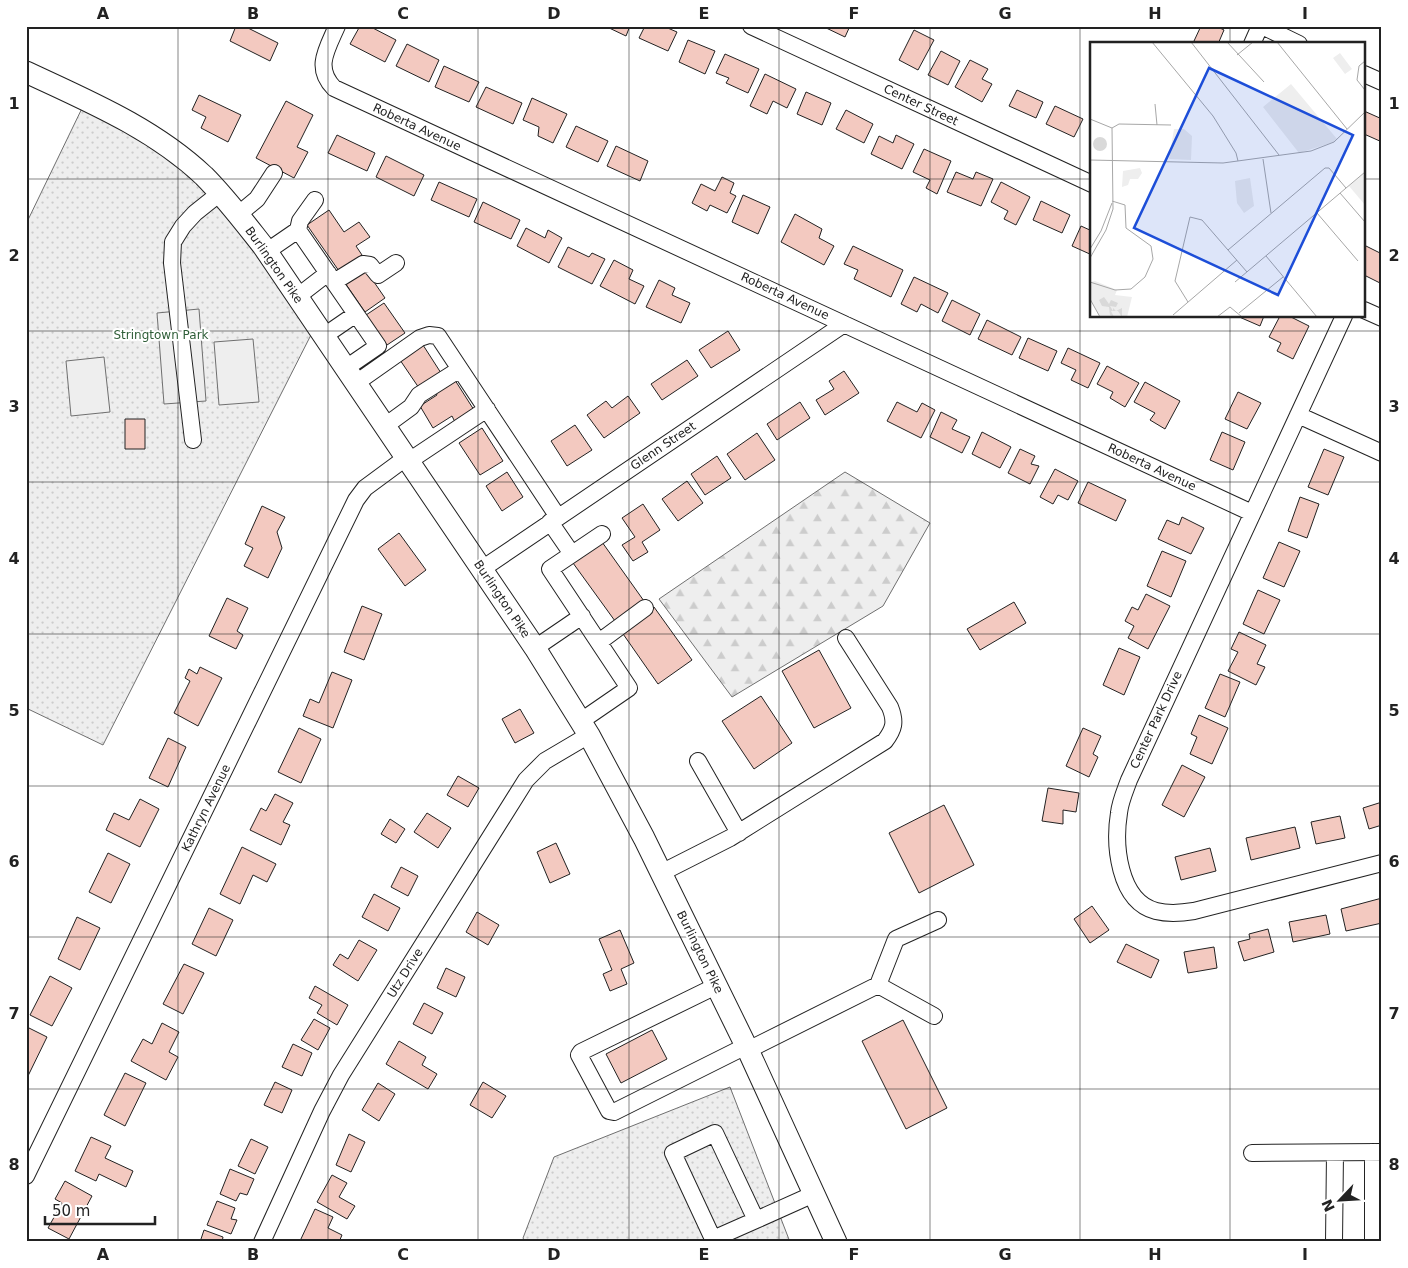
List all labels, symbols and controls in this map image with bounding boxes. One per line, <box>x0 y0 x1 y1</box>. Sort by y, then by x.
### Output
text: A <box>97 4 110 23</box>
text: B <box>247 4 259 23</box>
text: C <box>397 4 409 23</box>
text: D <box>547 4 561 23</box>
text: E <box>699 4 709 23</box>
text: F <box>849 4 859 23</box>
text: G <box>998 4 1012 23</box>
text: H <box>1148 4 1162 23</box>
text: I <box>1302 4 1308 23</box>
inset map <box>1090 42 1366 318</box>
street label: Center Street <box>881 82 961 129</box>
text: 1 <box>8 94 20 113</box>
text: 1 <box>1388 94 1400 113</box>
street label: Roberta Avenue <box>371 100 463 154</box>
street label: Burlington Pike <box>242 224 306 306</box>
text: 2 <box>8 246 20 265</box>
text: 2 <box>1388 246 1400 265</box>
street label: Roberta Avenue <box>739 269 831 323</box>
park label: Stringtown Park <box>113 328 209 342</box>
text: 3 <box>8 397 20 416</box>
text: 3 <box>1388 397 1400 416</box>
street label: Glenn Street <box>628 419 698 473</box>
street label: Roberta Avenue <box>1106 440 1198 494</box>
text: 4 <box>8 549 20 568</box>
text: 4 <box>1388 549 1400 568</box>
street label: Burlington Pike <box>471 558 533 640</box>
street label: Center Park Drive <box>1127 669 1185 771</box>
text: 5 <box>8 701 20 720</box>
text: 5 <box>1388 701 1400 720</box>
street label: Kathryn Avenue <box>179 762 233 854</box>
text: 6 <box>8 852 20 871</box>
text: 6 <box>1388 852 1400 871</box>
street label: Burlington Pike <box>674 908 726 996</box>
street label: Utz Drive <box>384 946 426 1000</box>
text: 7 <box>8 1004 20 1023</box>
text: 7 <box>1388 1004 1400 1023</box>
text: 8 <box>8 1155 20 1174</box>
text: 8 <box>1388 1155 1400 1174</box>
north arrow <box>1316 1176 1366 1226</box>
scale bar <box>45 1193 155 1225</box>
text: N <box>1318 1197 1338 1214</box>
text: 50 m <box>52 1202 90 1220</box>
text: A <box>97 1245 110 1264</box>
text: B <box>247 1245 259 1264</box>
text: C <box>397 1245 409 1264</box>
text: D <box>547 1245 561 1264</box>
text: E <box>699 1245 709 1264</box>
text: F <box>849 1245 859 1264</box>
text: G <box>998 1245 1012 1264</box>
text: H <box>1148 1245 1162 1264</box>
text: I <box>1302 1245 1308 1264</box>

